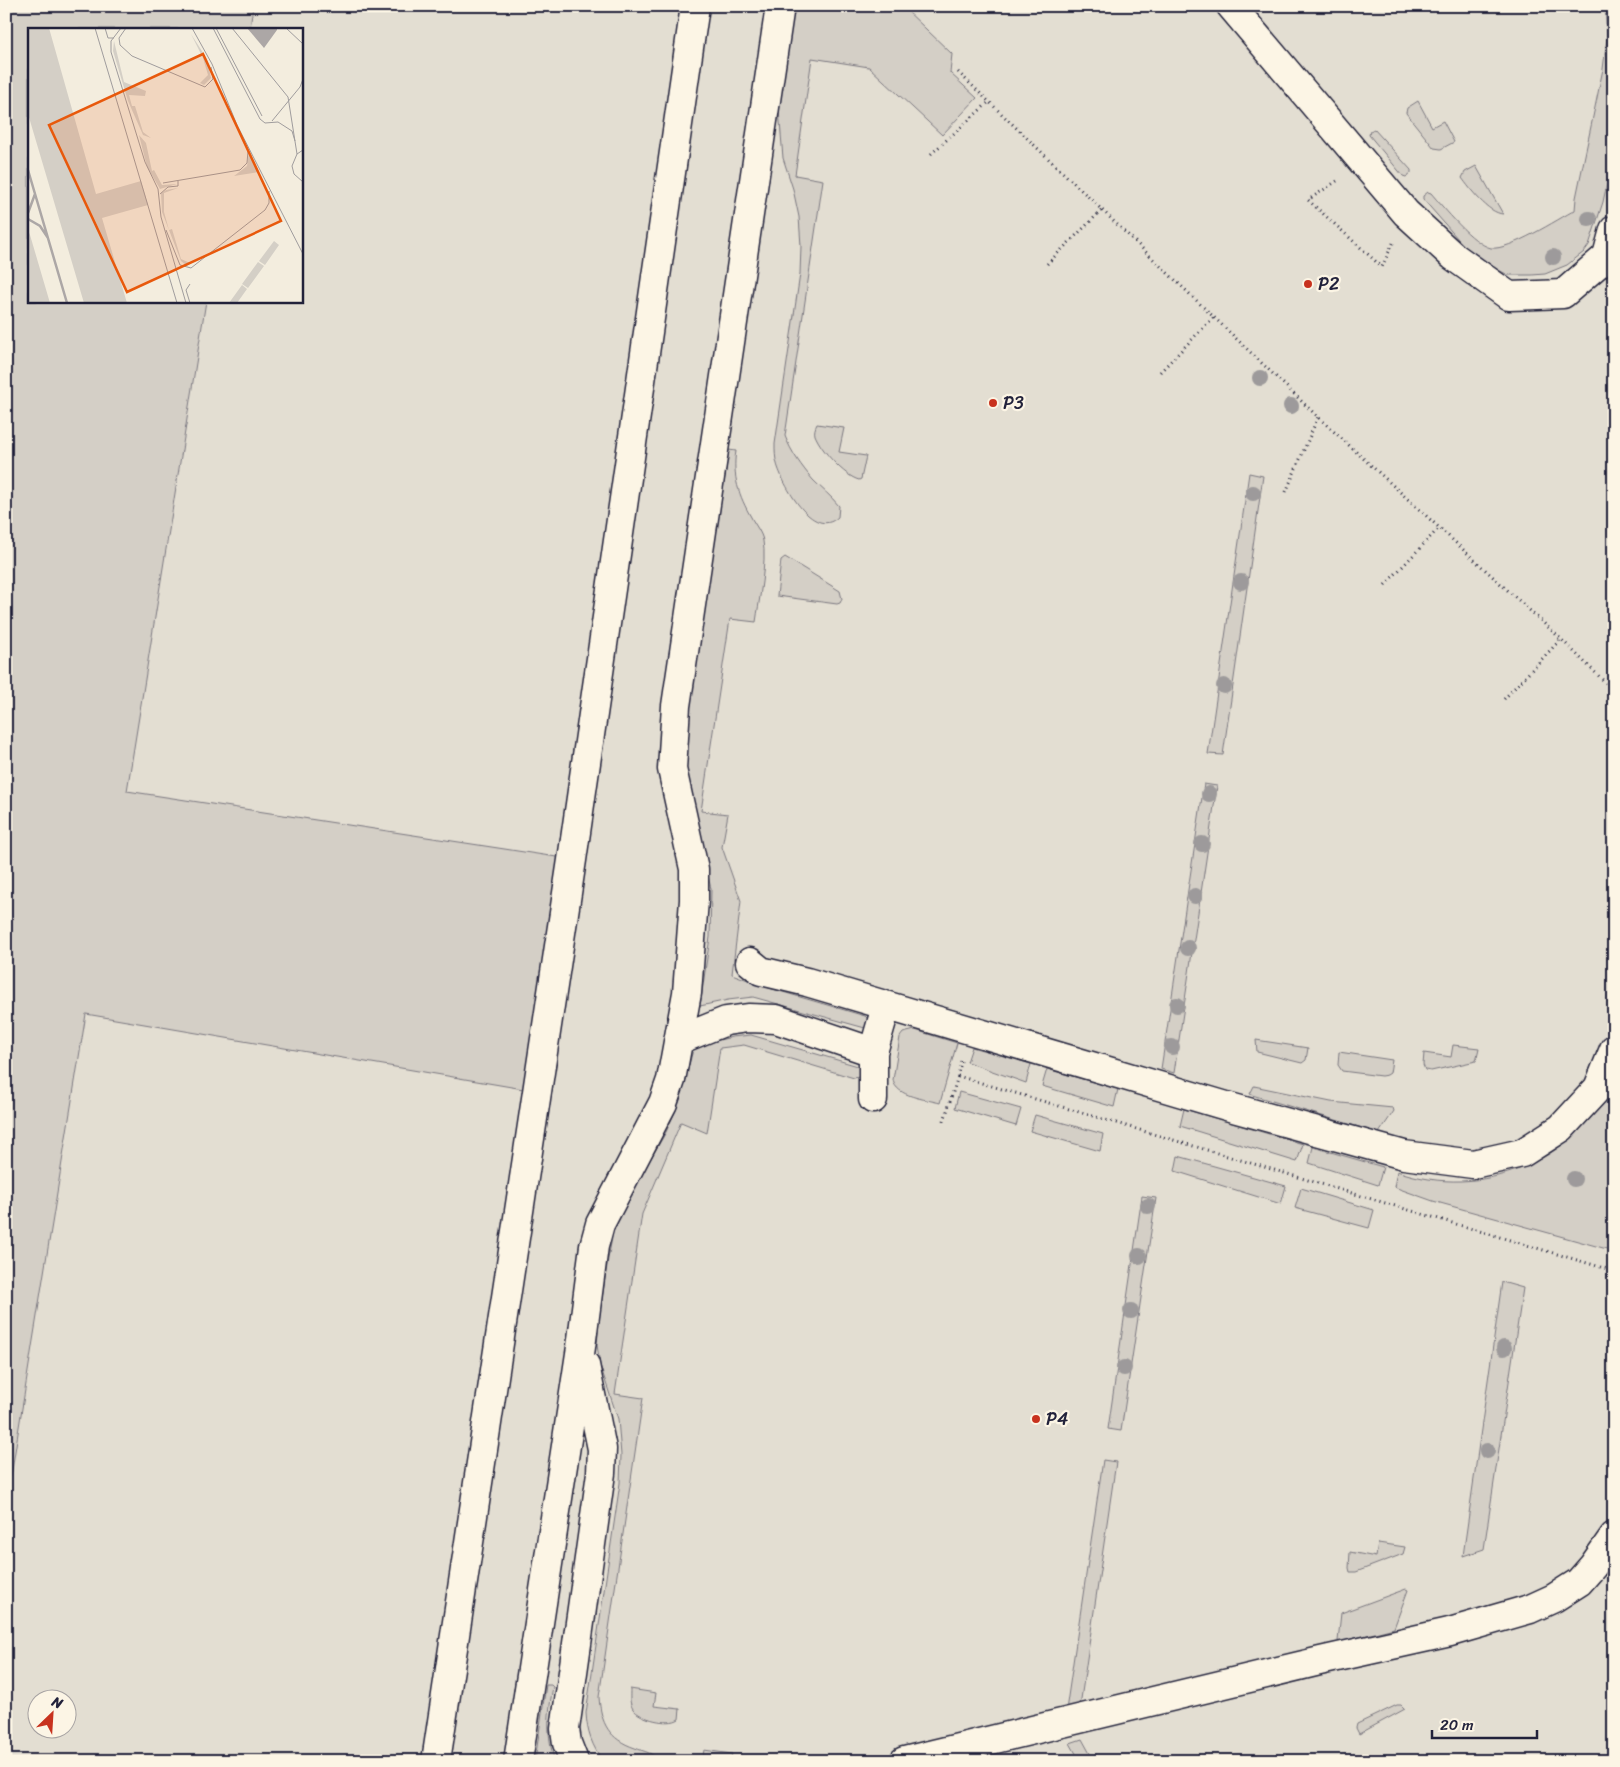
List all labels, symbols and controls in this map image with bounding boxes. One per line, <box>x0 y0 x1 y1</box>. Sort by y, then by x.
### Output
inset map <box>28 28 302 302</box>
place label: P2 <box>1318 268 1339 300</box>
marker: P2 <box>1302 278 1314 290</box>
place label: P3 <box>1003 387 1024 419</box>
marker: P3 <box>987 397 999 409</box>
place label: P4 <box>1046 1403 1068 1435</box>
marker: P4 <box>1030 1413 1042 1425</box>
text: N <box>47 1689 67 1716</box>
north arrow <box>28 1690 78 1740</box>
scale bar <box>1432 1707 1538 1739</box>
text: 20 m <box>1440 1712 1474 1738</box>

